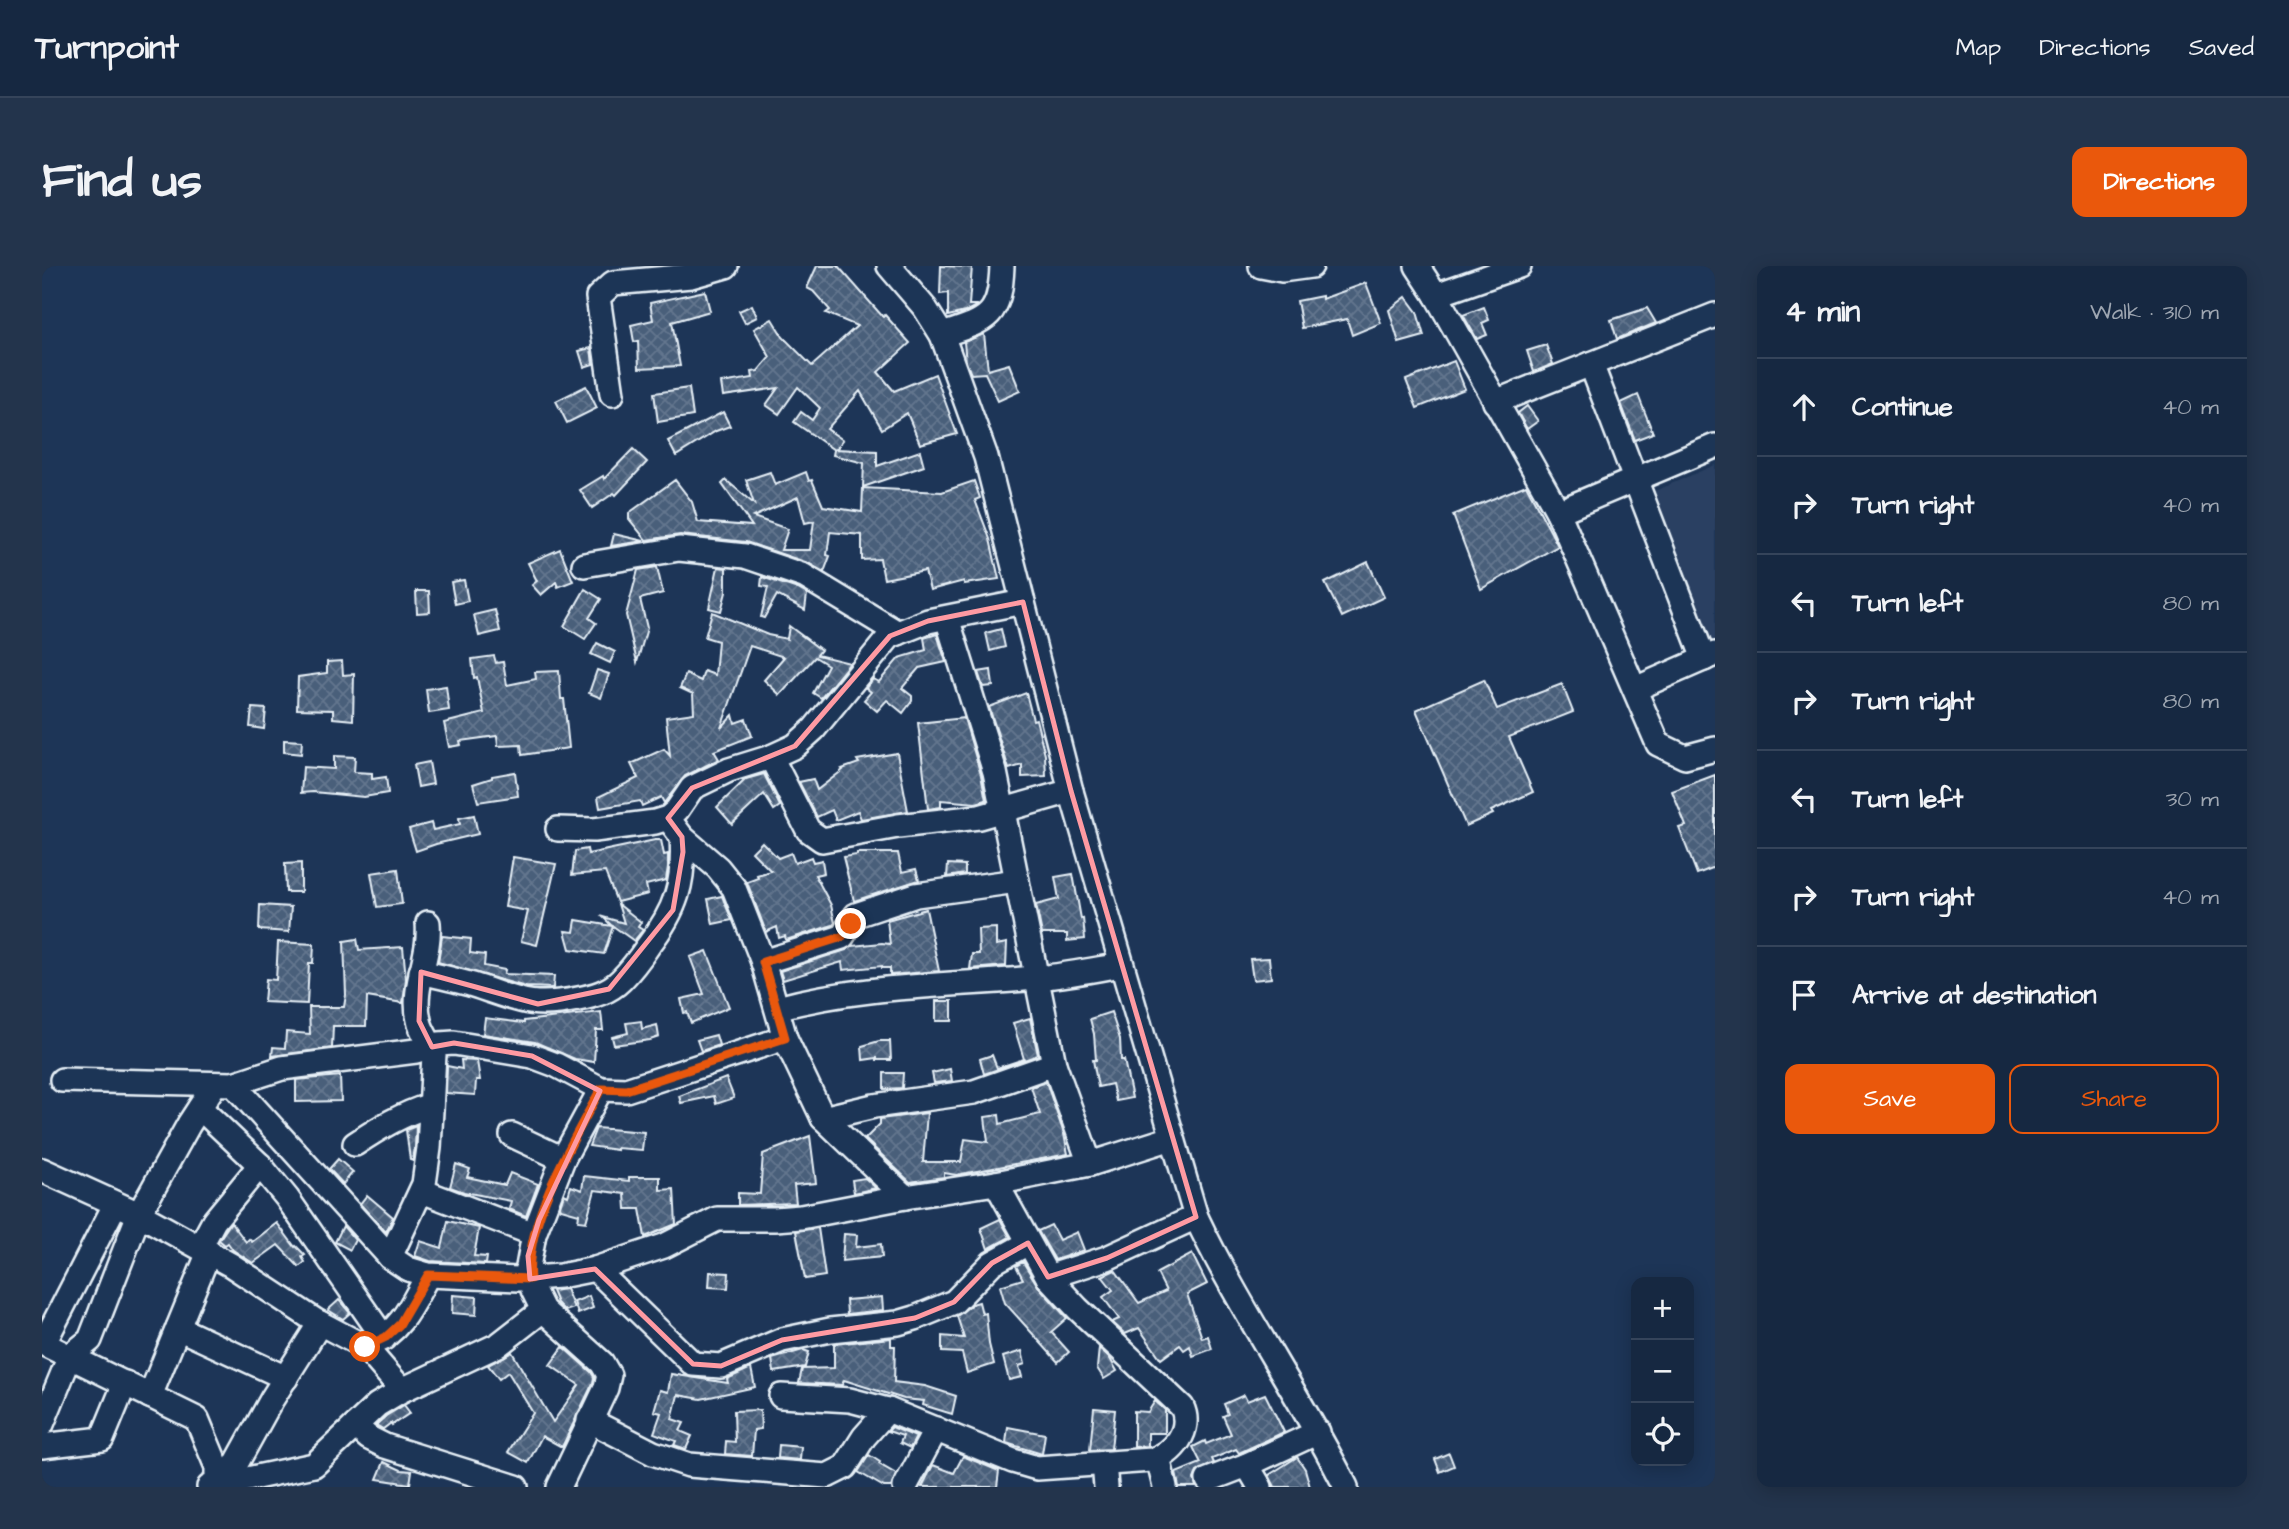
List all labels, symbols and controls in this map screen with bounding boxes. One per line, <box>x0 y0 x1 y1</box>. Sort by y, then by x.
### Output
text: Turnpoint <box>35 25 179 71</box>
text: Map <box>1956 31 2001 65</box>
text: Directions <box>2039 31 2151 65</box>
text: Saved <box>2189 31 2254 65</box>
button: Directions <box>2072 147 2247 217</box>
text: Find us <box>42 148 202 216</box>
text: 4 min <box>1785 291 1860 333</box>
text: Walk · 310 m <box>2090 296 2219 328</box>
icon: ahead <box>1785 388 1823 426</box>
text: Continue <box>1852 389 1953 425</box>
text: 40 m <box>2162 391 2219 423</box>
icon: right <box>1785 486 1823 524</box>
text: Turn right <box>1852 487 1974 523</box>
text: 40 m <box>2162 489 2219 521</box>
icon: left <box>1785 584 1823 622</box>
text: Turn left <box>1852 585 1963 621</box>
text: 80 m <box>2162 587 2219 619</box>
icon: right <box>1785 682 1823 720</box>
text: Turn right <box>1852 683 1974 719</box>
text: 80 m <box>2162 685 2219 717</box>
icon: left <box>1785 780 1823 818</box>
text: Turn left <box>1852 781 1963 817</box>
text: 30 m <box>2166 783 2219 815</box>
icon: right <box>1785 878 1823 916</box>
text: Turn right <box>1852 879 1974 915</box>
text: 40 m <box>2162 881 2219 913</box>
route end <box>835 908 866 939</box>
icon: arrive <box>1785 976 1823 1014</box>
text: Arrive at destination <box>1852 977 2097 1013</box>
button: Save <box>1785 1064 1995 1134</box>
button: Share <box>2009 1064 2219 1134</box>
map controls <box>1631 1277 1694 1466</box>
button: + <box>1631 1277 1694 1340</box>
route start <box>349 1331 380 1362</box>
button: − <box>1631 1340 1694 1403</box>
button: locate <box>1631 1403 1694 1466</box>

